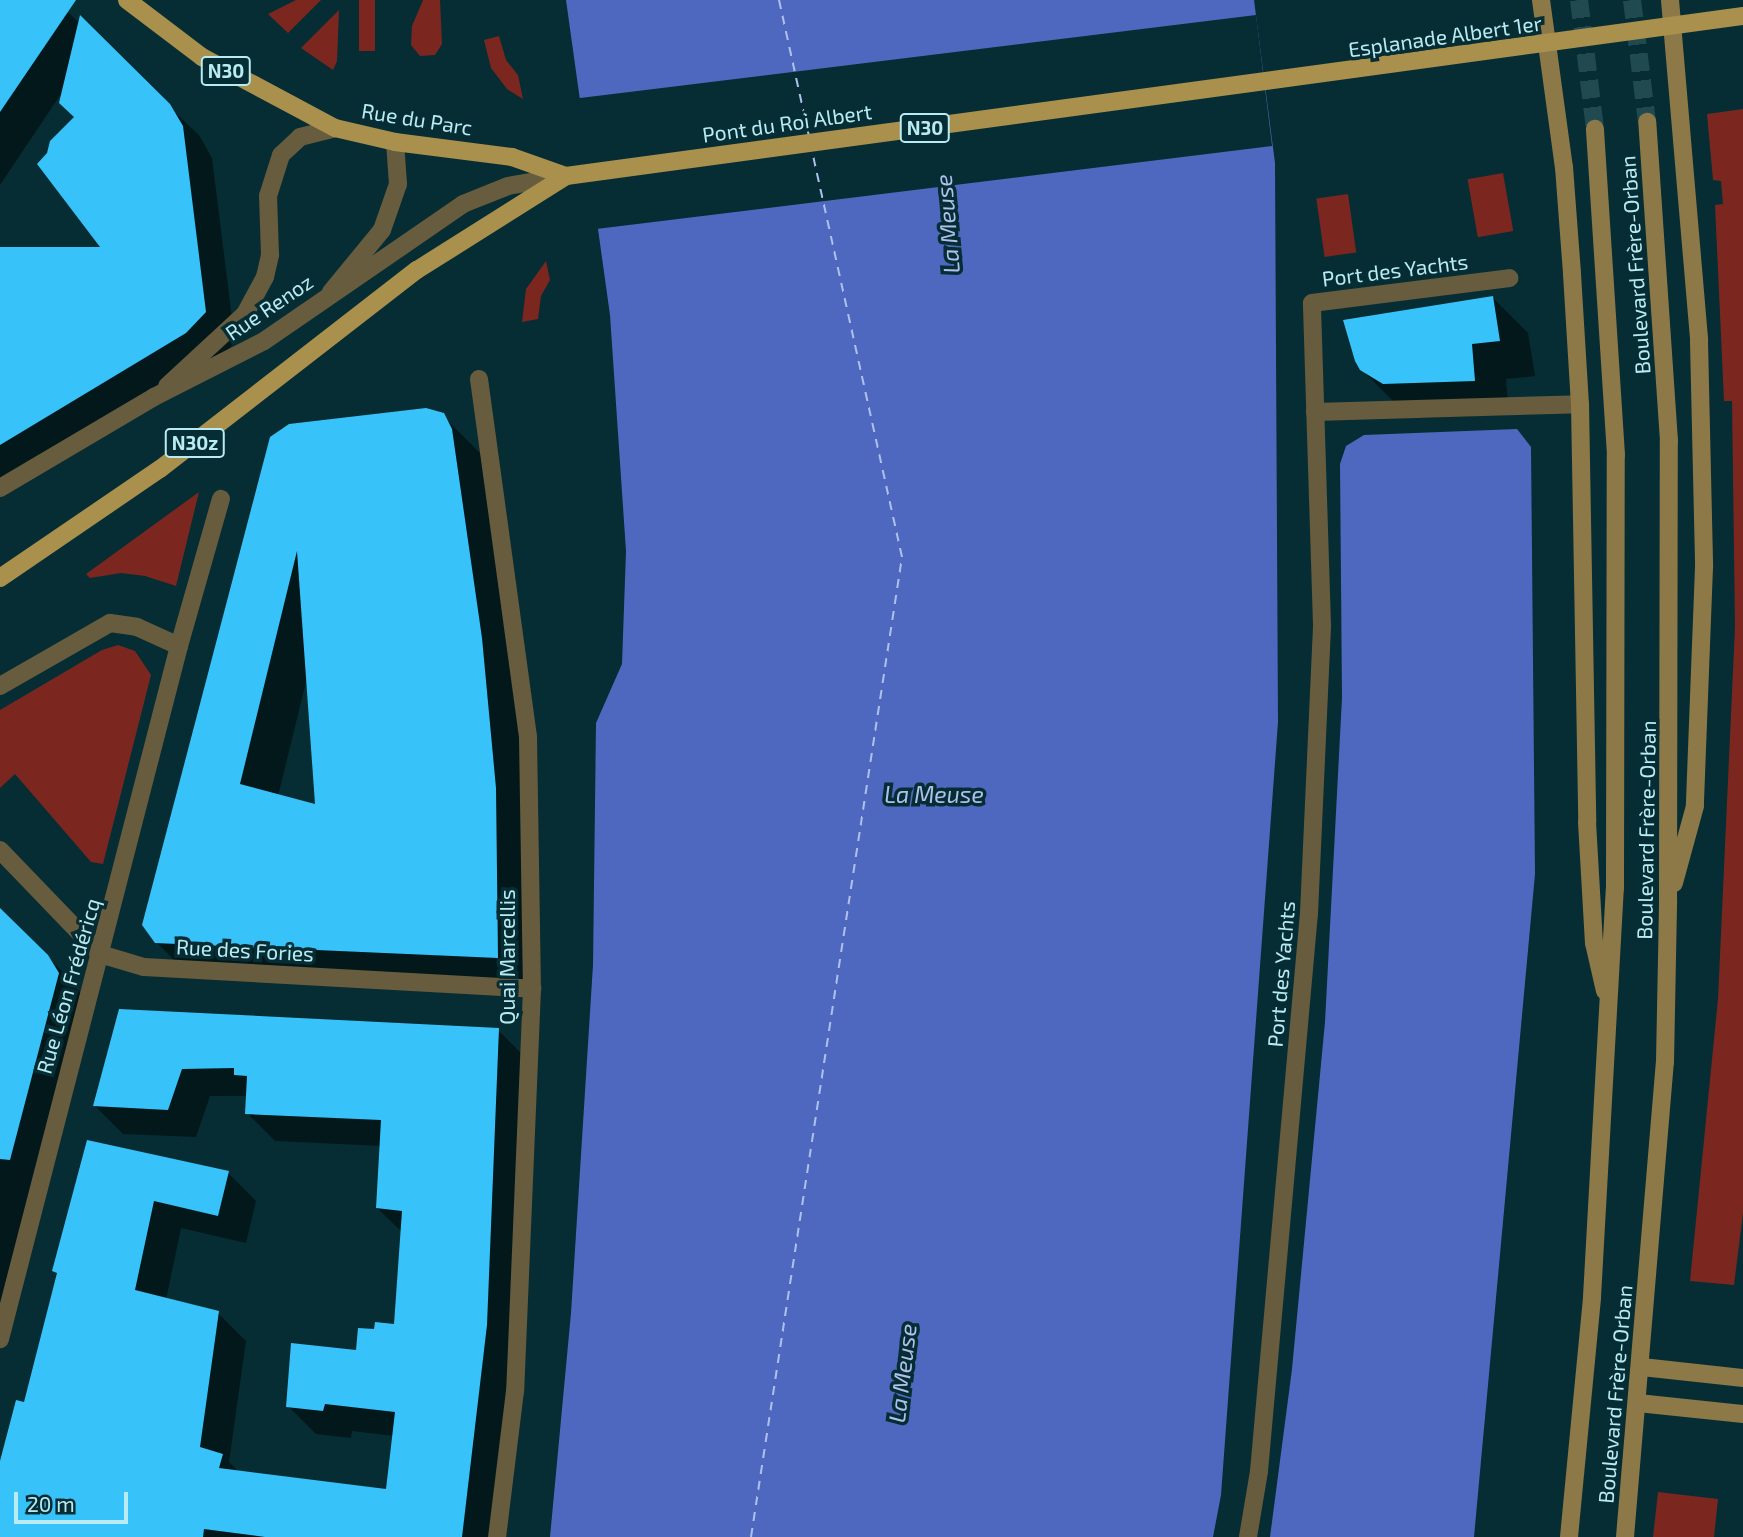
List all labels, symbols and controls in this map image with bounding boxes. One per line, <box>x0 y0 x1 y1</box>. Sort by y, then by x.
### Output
street label: Esplanade Albert 1er <box>1346 10 1544 62</box>
road number: N30 <box>200 55 252 86</box>
street label: Rue du Parc <box>360 98 474 140</box>
street label: Pont du Roi Albert <box>700 99 874 147</box>
road number: N30 <box>899 112 951 144</box>
street label: Boulevard Frère-Orban <box>1615 155 1655 375</box>
water label: La Meuse <box>929 173 965 275</box>
street label: Port des Yachts <box>1320 249 1470 291</box>
street label: Rue Renoz <box>221 269 317 345</box>
road number: N30z <box>164 428 227 458</box>
street label: Boulevard Frère-Orban <box>1631 720 1661 940</box>
water label: La Meuse <box>884 780 984 808</box>
street label: Quai Marcellis <box>494 889 520 1025</box>
street label: Rue Léon Frédéricq <box>31 895 105 1077</box>
street label: Port des Yachts <box>1262 899 1300 1049</box>
street label: Rue des Fories <box>175 934 315 966</box>
street label: Boulevard Frère-Orban <box>1593 1284 1637 1504</box>
water label: La Meuse <box>882 1322 922 1424</box>
scale bar <box>18 1478 131 1522</box>
text: 20 m <box>27 1491 75 1516</box>

